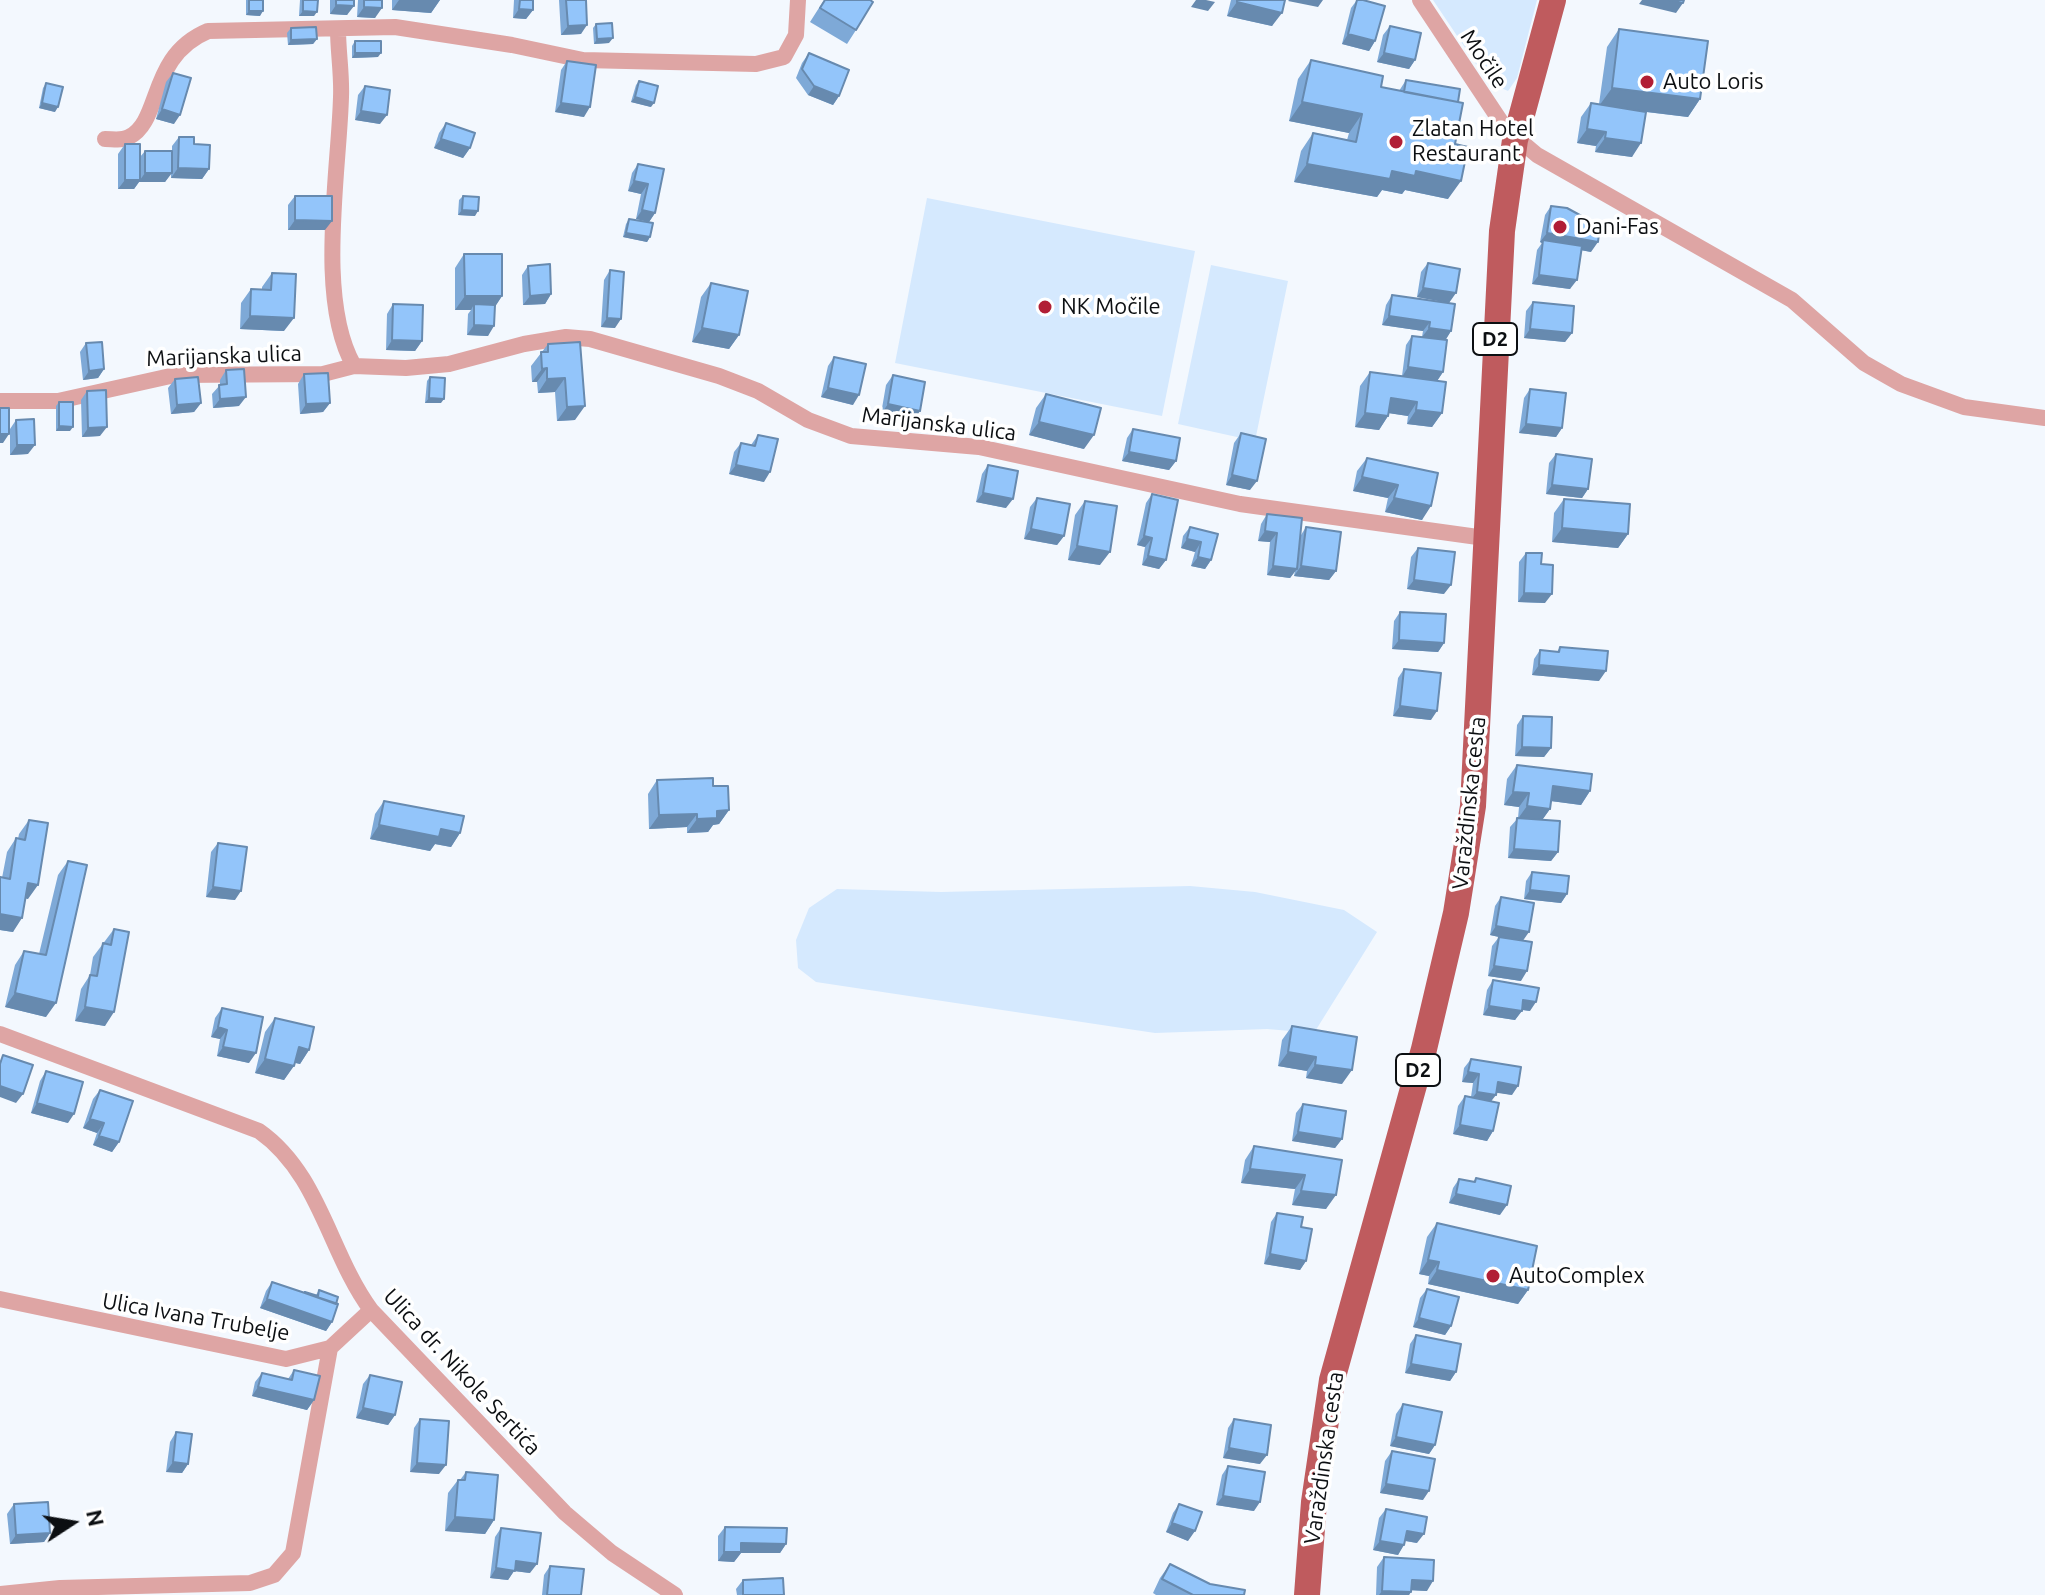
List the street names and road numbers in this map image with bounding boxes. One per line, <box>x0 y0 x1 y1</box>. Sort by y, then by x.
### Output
street label: Močile <box>1455 24 1513 94</box>
road number: D2 <box>1473 323 1517 355</box>
street label: Marijanska ulica <box>146 340 302 372</box>
street label: Marijanska ulica <box>860 401 1018 447</box>
street label: Varaždinska cesta <box>1447 715 1491 891</box>
road number: D2 <box>1396 1054 1440 1086</box>
street label: Ulica dr. Nikole Sertića <box>378 1283 546 1461</box>
street label: Ulica Ivana Trubelje <box>100 1288 292 1346</box>
street label: Varaždinska cesta <box>1299 1370 1349 1546</box>

